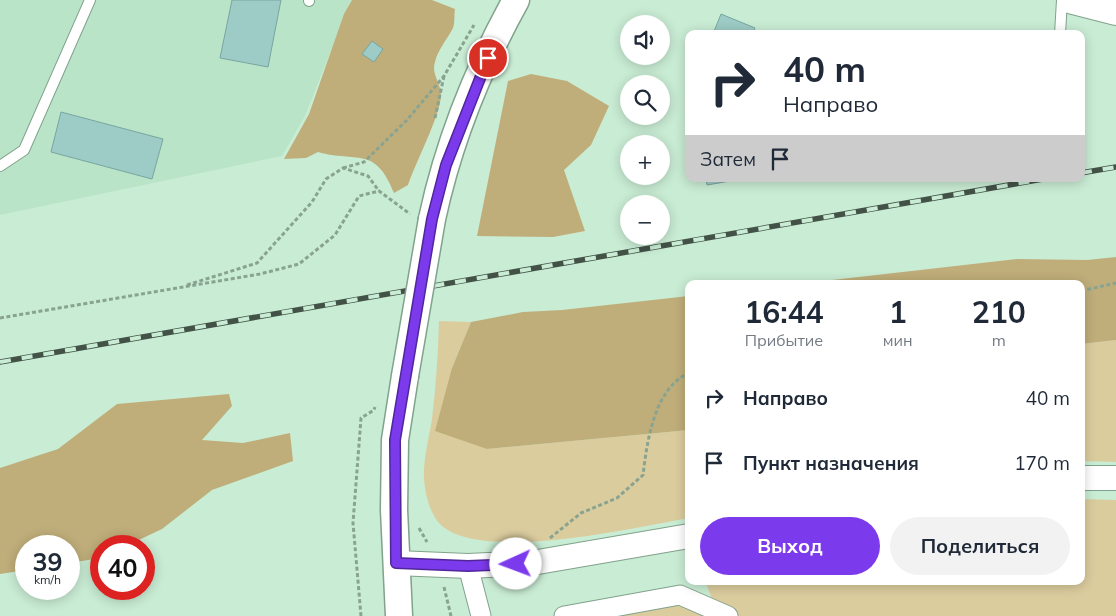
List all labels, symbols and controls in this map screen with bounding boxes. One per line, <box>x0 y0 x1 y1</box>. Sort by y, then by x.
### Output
map controls <box>620 15 670 245</box>
button: sound <box>620 15 670 65</box>
pin <box>467 37 509 79</box>
icon: arrive <box>474 44 502 72</box>
text: 40 m <box>783 47 866 91</box>
icon: right <box>700 50 765 115</box>
button: search <box>620 75 670 125</box>
text: Направо <box>783 90 878 118</box>
button: + <box>620 135 670 185</box>
icon: arrive <box>766 145 794 173</box>
text: Затем <box>700 147 756 171</box>
button: − <box>620 195 670 245</box>
text: 16:44 <box>744 293 824 331</box>
text: 1 <box>889 293 907 331</box>
text: 210 <box>972 293 1026 331</box>
text: Прибытие <box>745 330 823 350</box>
text: мин <box>883 330 913 350</box>
text: m <box>992 330 1006 350</box>
icon: right <box>700 384 728 412</box>
text: Направо <box>743 386 828 410</box>
text: 40 m <box>1026 386 1070 410</box>
icon: arrive <box>700 449 728 477</box>
text: Пункт назначения <box>743 451 919 475</box>
text: 170 m <box>1014 451 1070 475</box>
button: Выход <box>700 517 880 575</box>
button: Поделиться <box>890 517 1070 575</box>
speed limit sign: 40 <box>90 535 155 600</box>
position arrow <box>489 537 541 589</box>
text: 39 <box>32 546 63 577</box>
text: km/h <box>34 572 61 587</box>

